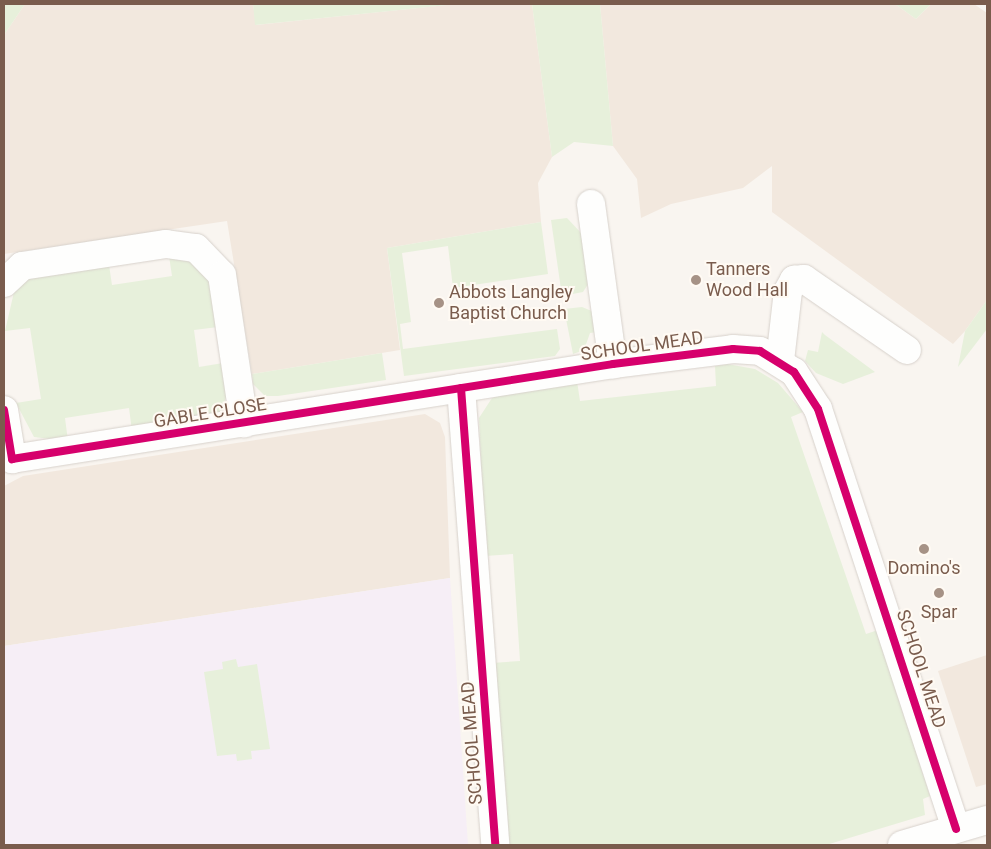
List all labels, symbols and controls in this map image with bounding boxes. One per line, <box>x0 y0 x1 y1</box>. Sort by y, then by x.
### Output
place label: Tanners Wood Hall <box>706 259 788 302</box>
marker: Tanners Wood Hall <box>690 274 702 286</box>
place label: Abbots Langley Baptist Church <box>449 282 573 324</box>
marker: Abbots Langley Baptist Church <box>433 297 445 309</box>
street label: SCHOOL MEAD <box>579 327 705 365</box>
street label: GABLE CLOSE <box>152 393 268 433</box>
marker: Domino's <box>918 543 930 555</box>
place label: Domino's <box>888 557 960 579</box>
marker: Spar <box>933 587 945 599</box>
place label: Spar <box>921 601 957 623</box>
street label: SCHOOL MEAD <box>892 607 950 731</box>
street label: SCHOOL MEAD <box>457 681 487 805</box>

